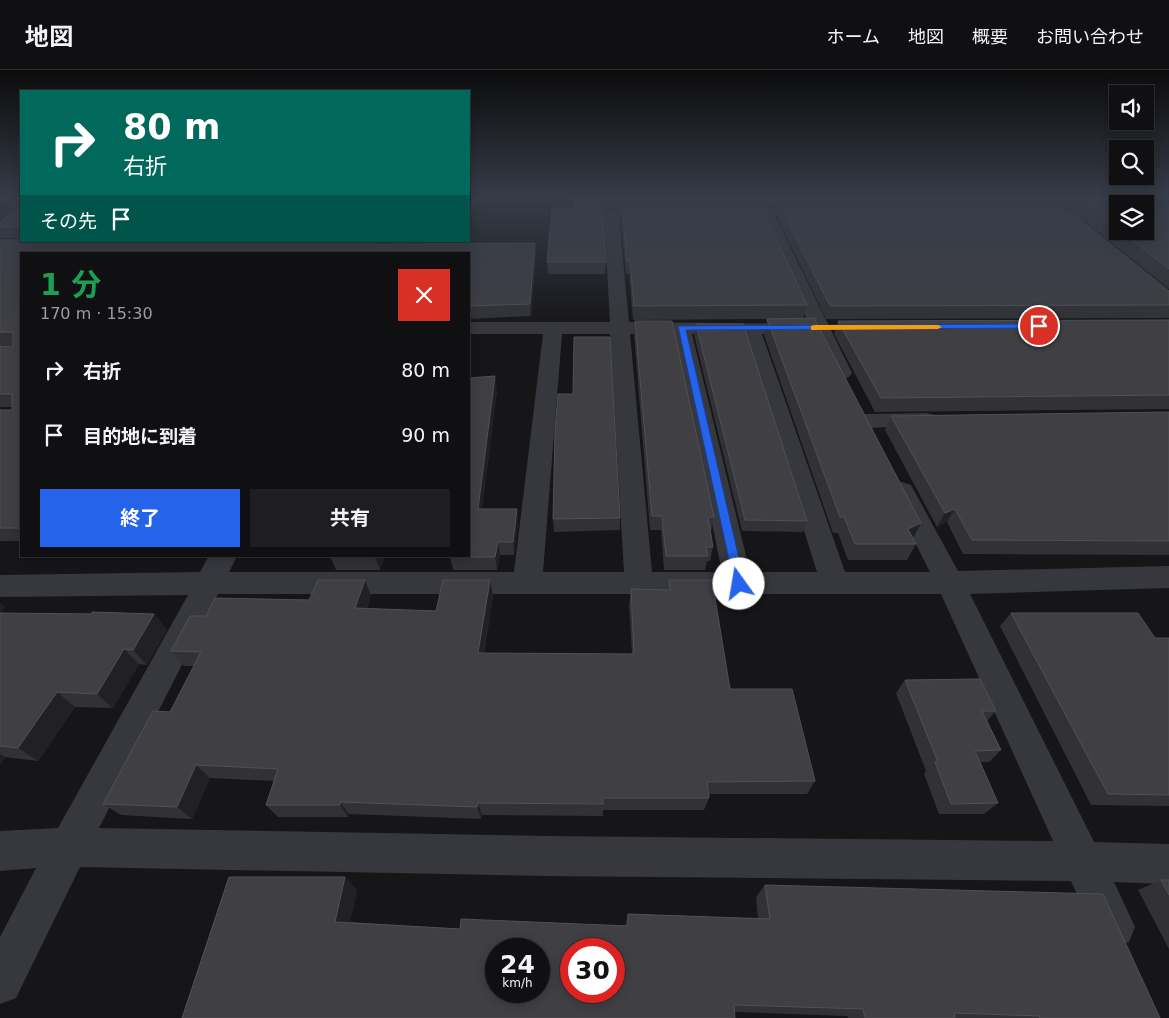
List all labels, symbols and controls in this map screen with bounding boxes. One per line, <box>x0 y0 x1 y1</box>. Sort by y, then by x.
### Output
text: 地図 <box>25 23 73 51</box>
text: ホーム <box>827 26 880 47</box>
text: 地図 <box>908 26 944 47</box>
text: 概要 <box>972 26 1008 47</box>
text: お問い合わせ <box>1036 26 1144 47</box>
map controls <box>1109 85 1154 240</box>
button: sound <box>1109 85 1154 130</box>
text: 80 m <box>123 107 220 147</box>
icon: right <box>40 110 105 175</box>
button: search <box>1109 140 1154 185</box>
text: 右折 <box>123 154 167 179</box>
button: layers <box>1109 195 1154 240</box>
icon: arrive <box>107 205 135 233</box>
text: その先 <box>40 210 97 232</box>
text: 1 分 <box>40 267 101 302</box>
button: close <box>398 269 450 321</box>
text: 170 m · 15:30 <box>40 304 153 323</box>
pin <box>1018 305 1060 347</box>
icon: arrive <box>1025 312 1053 340</box>
icon: right <box>40 356 68 384</box>
text: 80 m <box>401 359 450 381</box>
text: 右折 <box>83 360 121 382</box>
icon: arrive <box>40 421 68 449</box>
text: 90 m <box>401 424 450 446</box>
text: 目的地に到着 <box>83 425 197 447</box>
button: 終了 <box>40 489 240 547</box>
button: 共有 <box>250 489 450 547</box>
position arrow <box>712 557 764 609</box>
speed limit sign: 30 <box>560 938 625 1003</box>
text: 24 <box>500 950 535 979</box>
text: km/h <box>502 976 533 990</box>

